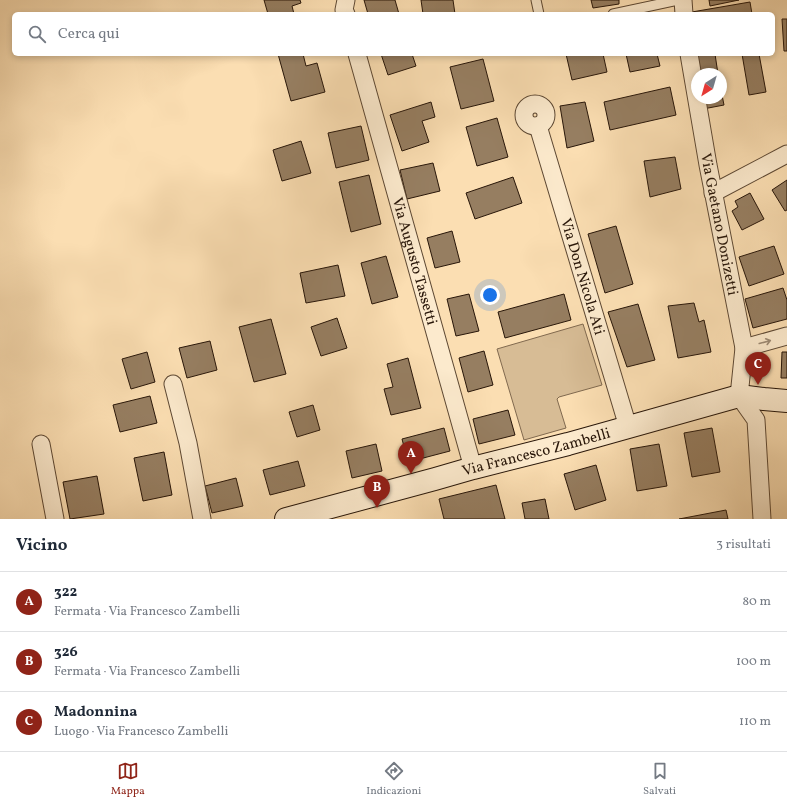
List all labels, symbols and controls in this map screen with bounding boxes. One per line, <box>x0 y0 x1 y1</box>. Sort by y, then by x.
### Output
search box <box>12 12 775 56</box>
icon: search <box>26 23 48 45</box>
text: Cerca qui <box>58 24 120 45</box>
north arrow <box>691 68 727 104</box>
street label: Via Gaetano Donizetti <box>694 152 742 298</box>
street label: Via Augusto Tassetti <box>386 195 441 328</box>
street label: Via Don Nicola Ati <box>554 216 609 338</box>
your location <box>480 285 500 305</box>
one-way arrow <box>759 338 772 346</box>
pin: C <box>745 352 771 385</box>
street label: Via Francesco Zambelli <box>460 424 613 483</box>
pin: A <box>398 441 424 474</box>
pin: B <box>364 475 390 508</box>
text: Vicino <box>16 534 67 557</box>
text: 3 risultati <box>716 536 771 554</box>
text: 322 <box>54 582 77 603</box>
text: A <box>24 593 34 611</box>
text: 80 m <box>742 593 771 611</box>
text: Fermata · Via Francesco Zambelli <box>54 603 240 621</box>
text: 326 <box>54 642 78 663</box>
text: B <box>25 653 33 671</box>
text: 100 m <box>736 653 771 671</box>
text: Fermata · Via Francesco Zambelli <box>54 663 240 681</box>
text: Madonnina <box>54 702 137 723</box>
text: C <box>25 713 33 731</box>
text: 110 m <box>739 713 771 731</box>
text: Luogo · Via Francesco Zambelli <box>54 723 228 741</box>
tab: Mappa <box>111 760 145 799</box>
tab: Indicazioni <box>366 760 421 799</box>
tab: Salvati <box>643 760 676 799</box>

